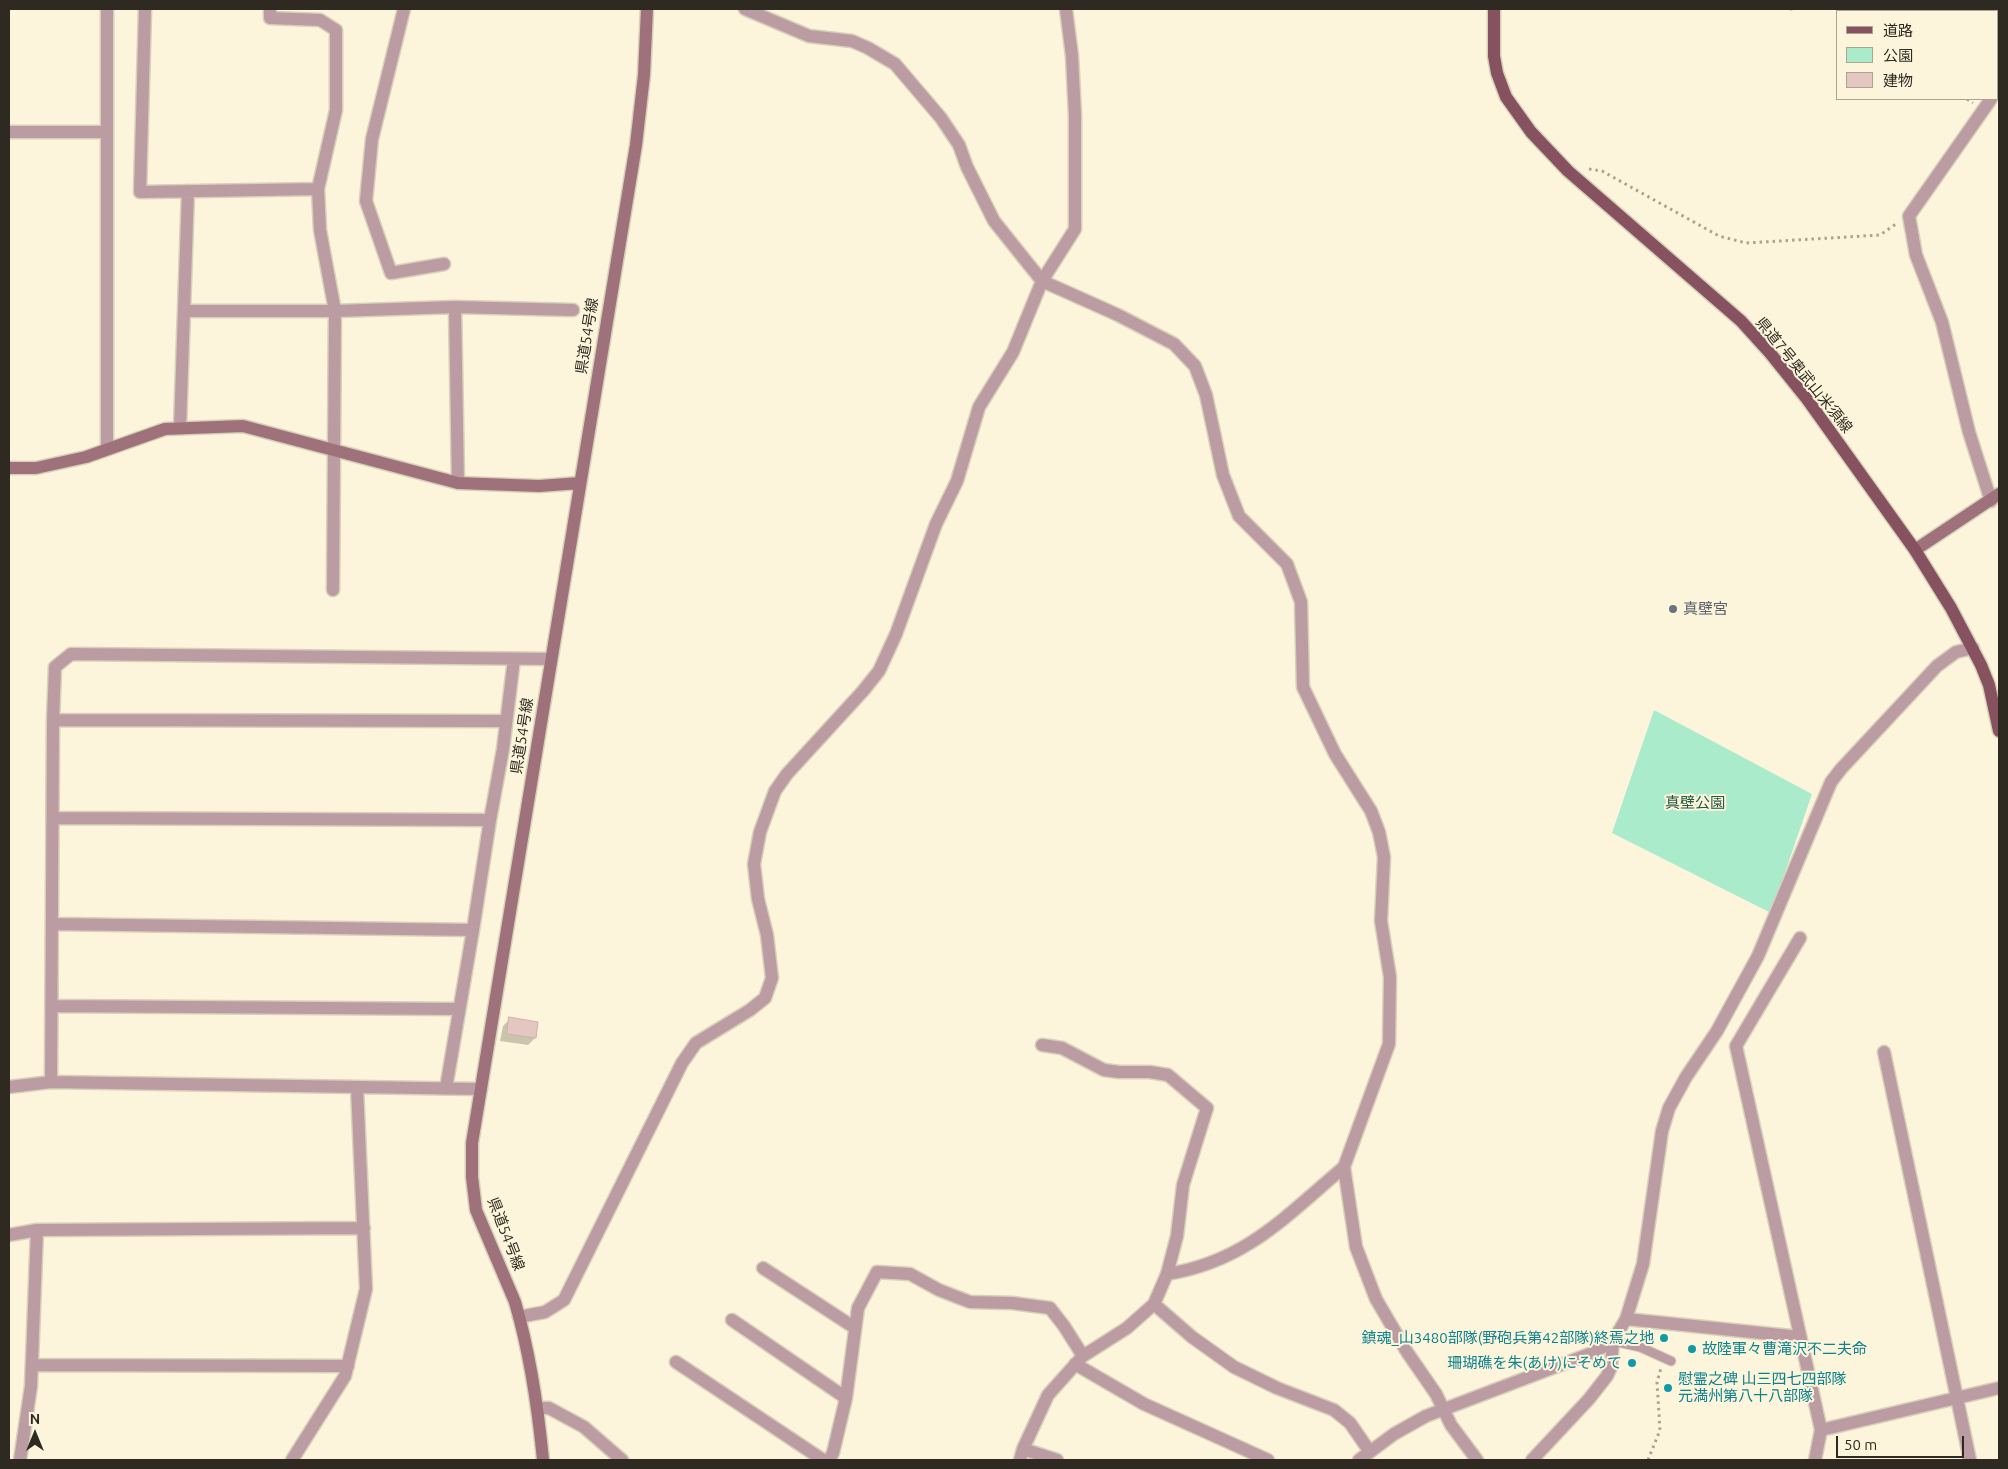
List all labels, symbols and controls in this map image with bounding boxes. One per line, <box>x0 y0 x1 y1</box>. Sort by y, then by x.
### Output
legend <box>1836 10 1998 100</box>
text: 道路 <box>1883 22 1913 39</box>
text: 公園 <box>1883 47 1913 64</box>
text: 建物 <box>1883 72 1913 89</box>
street label: 県道54号線 <box>572 297 602 375</box>
street label: 県道7号奥武山米須線 <box>1752 314 1856 436</box>
place label: 真壁宮 <box>1683 600 1728 618</box>
marker: 真壁宮 <box>1667 603 1679 615</box>
street label: 県道54号線 <box>507 697 537 775</box>
park label: 真壁公園 <box>1665 794 1725 812</box>
street label: 県道54号線 <box>484 1195 528 1273</box>
place label: 鎮魂_山3480部隊(野砲兵第42部隊)終焉之地 <box>1361 1329 1654 1347</box>
marker: 鎮魂_山3480部隊(野砲兵第42部隊)終焉之地 <box>1658 1332 1670 1344</box>
place label: 故陸軍々曹滝沢不二夫命 <box>1702 1340 1867 1358</box>
marker: 故陸軍々曹滝沢不二夫命 <box>1686 1343 1698 1355</box>
place label: 珊瑚礁を朱(あけ)にそめて <box>1448 1354 1622 1372</box>
marker: 珊瑚礁を朱(あけ)にそめて <box>1626 1357 1638 1369</box>
place label: 慰霊之碑 山三四七四部隊 元満州第八十八部隊 <box>1678 1370 1846 1405</box>
marker: 慰霊之碑 山三四七四部隊 元満州第八十八部隊 <box>1662 1382 1674 1394</box>
north arrow <box>10 1409 60 1459</box>
text: N <box>30 1411 40 1427</box>
scale bar <box>1838 1426 1966 1458</box>
text: 50 m <box>1844 1436 1877 1453</box>

